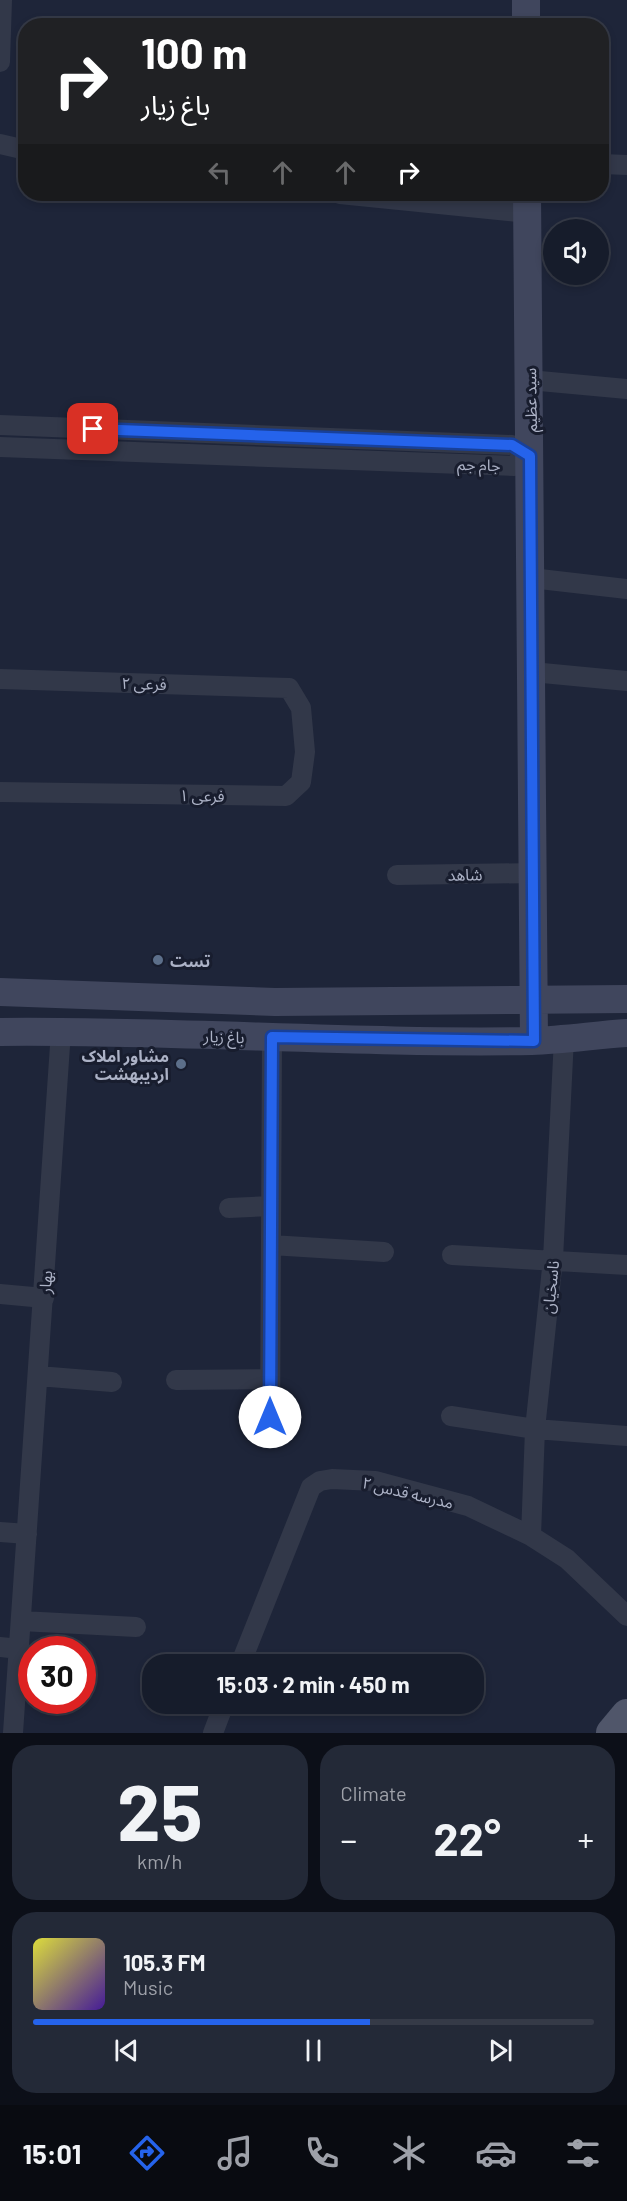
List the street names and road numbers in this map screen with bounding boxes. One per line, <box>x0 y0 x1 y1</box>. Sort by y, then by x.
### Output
street label: سید عظیم <box>520 367 544 432</box>
street label: جام جم <box>457 454 501 478</box>
street label: فرعی ۲ <box>121 673 167 694</box>
street label: فرعی ۱ <box>179 785 225 806</box>
street label: شاهد <box>447 864 483 884</box>
street label: باغ زیار <box>202 1026 245 1050</box>
street label: ناسخیان <box>538 1260 563 1315</box>
street label: بهار <box>35 1270 56 1295</box>
street label: مدرسه قدس ۲ <box>360 1472 456 1513</box>

